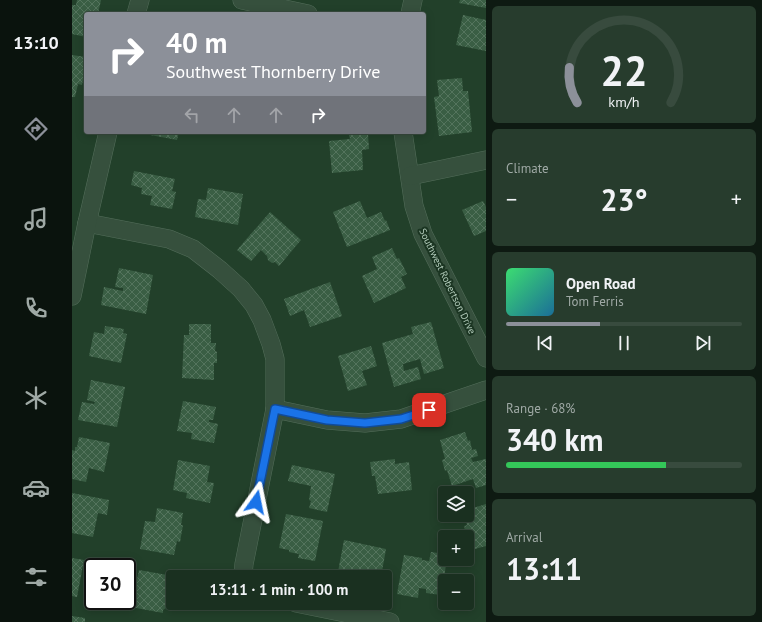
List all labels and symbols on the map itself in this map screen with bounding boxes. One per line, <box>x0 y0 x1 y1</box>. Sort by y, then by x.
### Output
street label: Southwest Robertson Drive <box>416 226 479 336</box>
pin <box>412 393 446 427</box>
position arrow <box>235 481 277 523</box>
speed limit sign: 30 <box>84 558 136 610</box>

